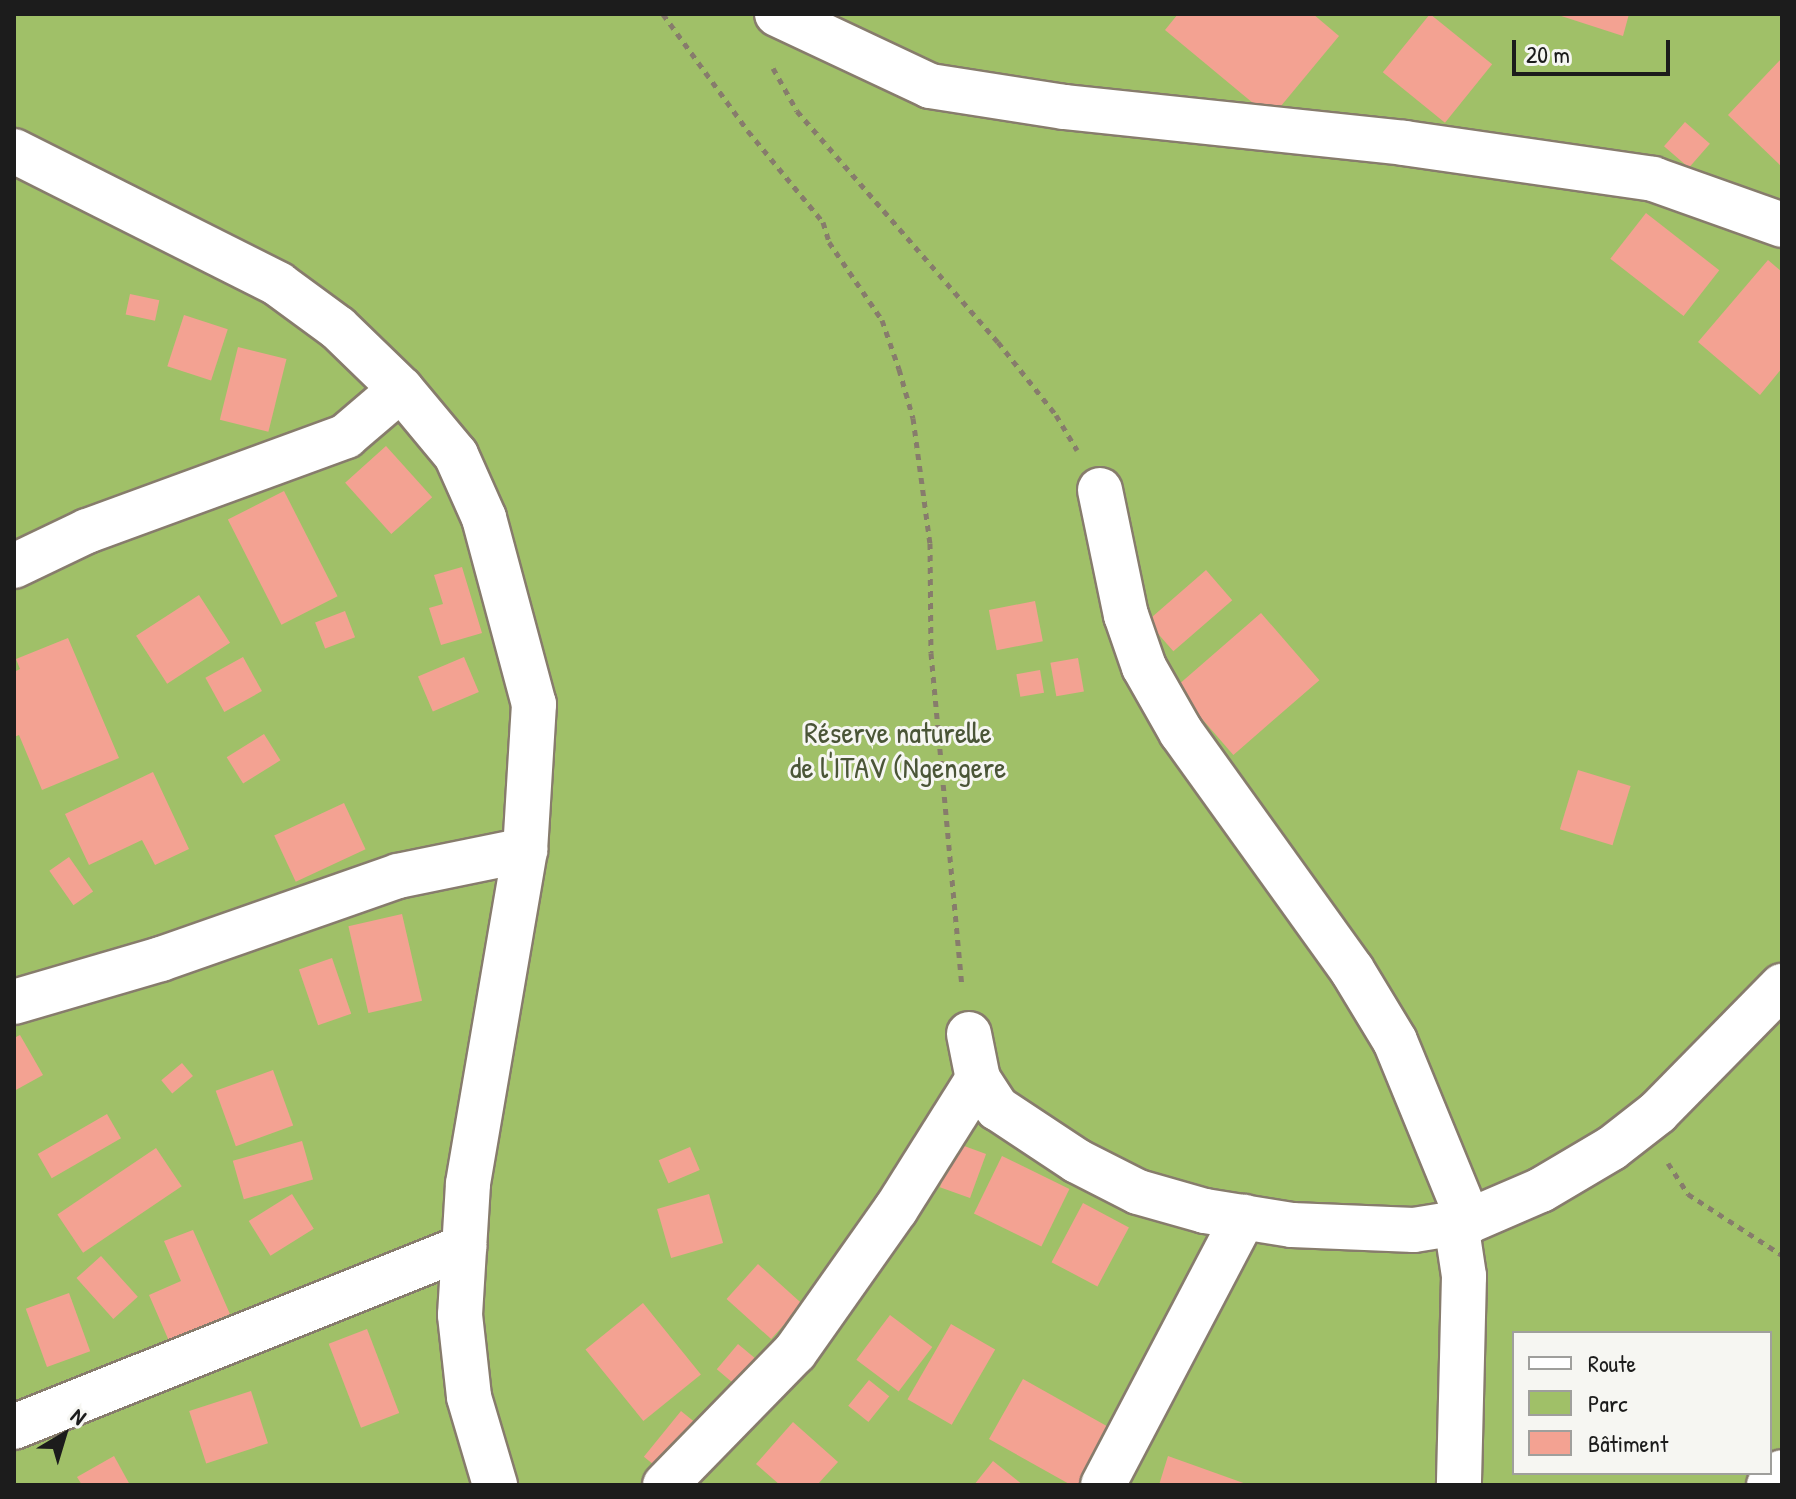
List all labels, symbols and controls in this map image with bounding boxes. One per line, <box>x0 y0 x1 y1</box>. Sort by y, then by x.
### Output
scale bar <box>1516 24 1674 74</box>
text: 20 m <box>1526 38 1570 70</box>
park label: Réserve naturelle de l'ITAV (Ngengere <box>790 714 1006 784</box>
legend <box>1512 1331 1772 1475</box>
text: Route <box>1588 1347 1636 1379</box>
text: Parc <box>1588 1387 1628 1419</box>
north arrow <box>24 1395 104 1475</box>
text: N <box>65 1401 93 1432</box>
text: Bâtiment <box>1588 1427 1668 1459</box>

